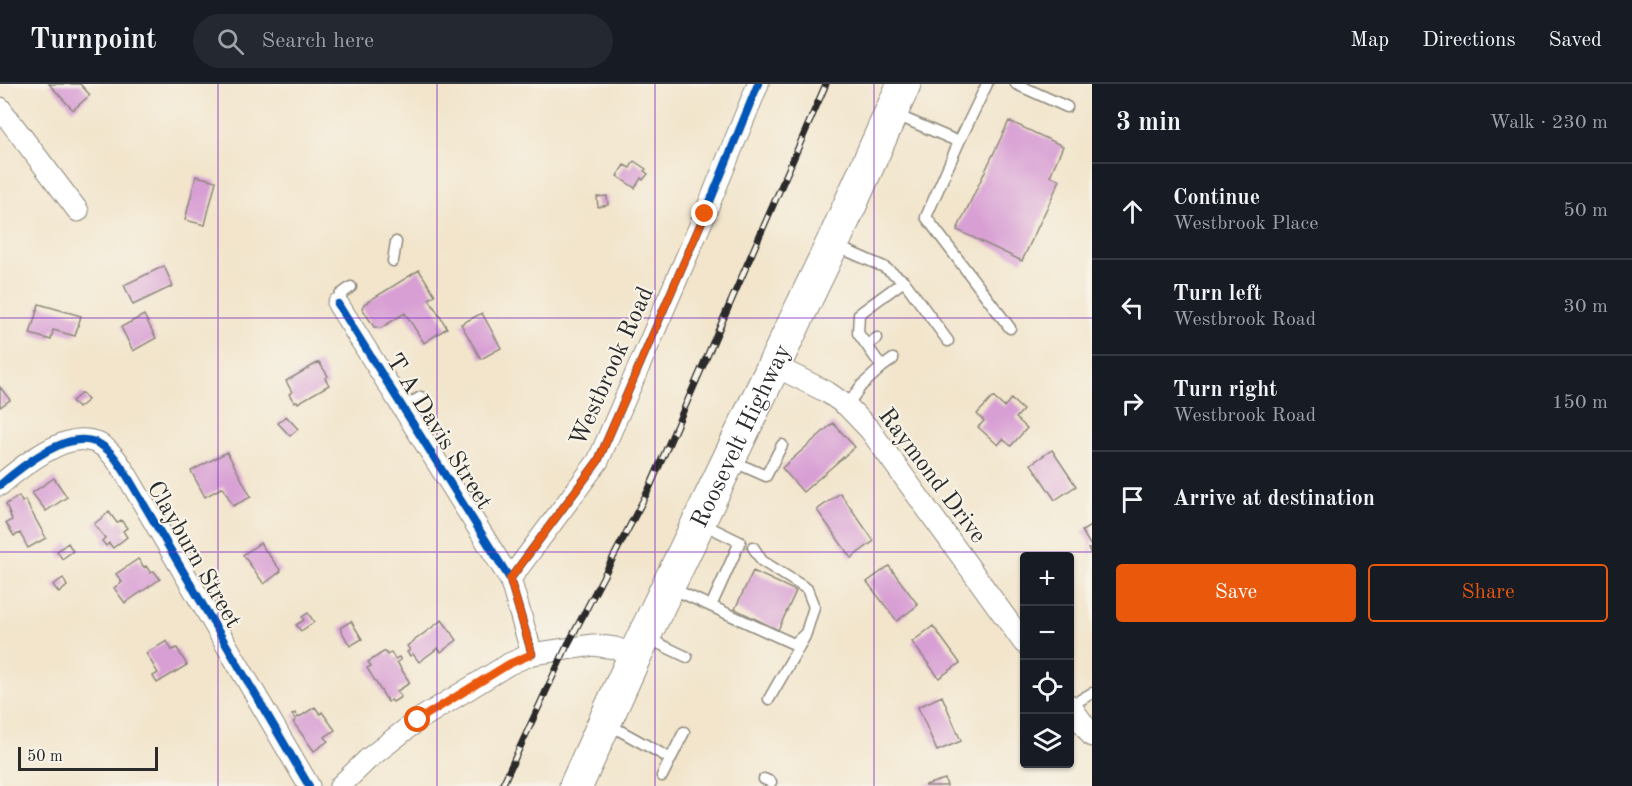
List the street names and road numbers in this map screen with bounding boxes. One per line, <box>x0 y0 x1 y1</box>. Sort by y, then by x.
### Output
street label: Westbrook Road <box>567 283 659 450</box>
street label: Roosevelt Highway <box>688 341 796 532</box>
street label: T A Davis Street <box>381 350 496 514</box>
street label: Raymond Drive <box>873 404 990 548</box>
street label: Clayburn Street <box>142 478 245 632</box>

